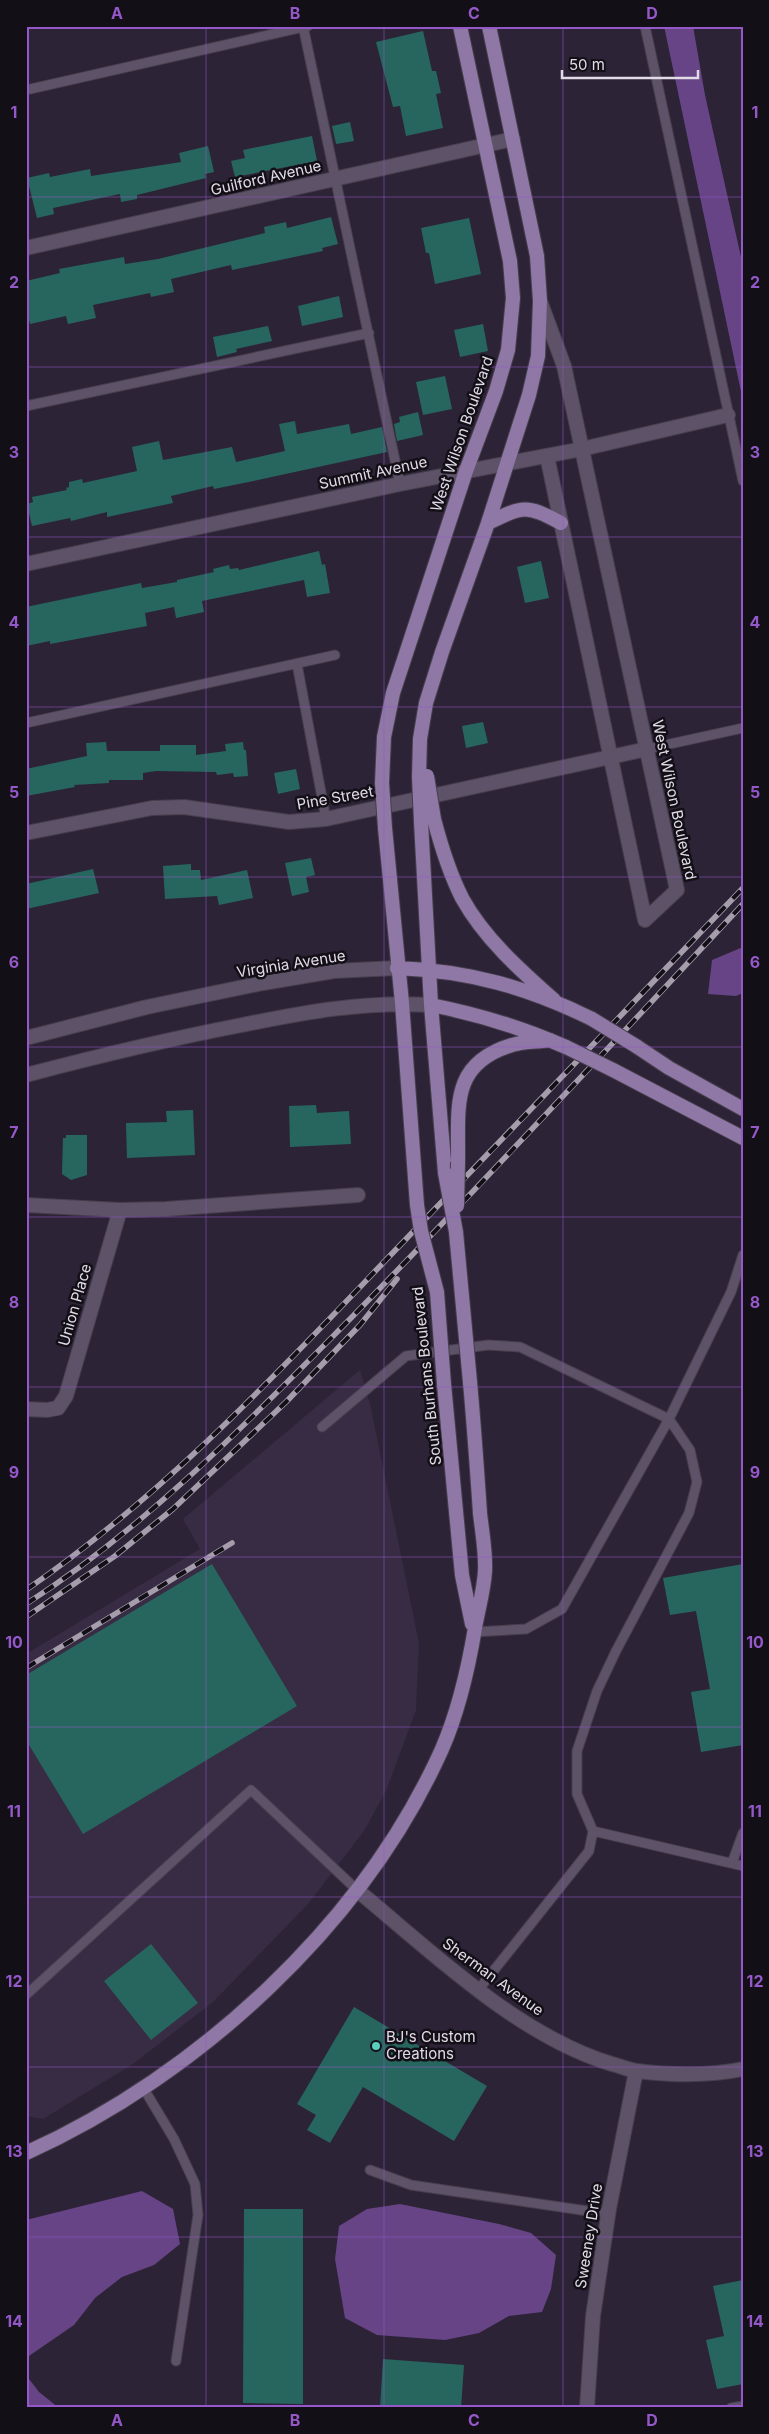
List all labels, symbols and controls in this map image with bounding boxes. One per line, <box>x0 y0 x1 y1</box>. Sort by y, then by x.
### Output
text: A <box>111 3 123 23</box>
text: B <box>290 3 300 23</box>
text: C <box>468 3 480 23</box>
text: D <box>646 3 658 23</box>
scale bar <box>562 48 698 80</box>
text: 50 m <box>569 55 605 74</box>
text: 1 <box>11 102 17 122</box>
text: 1 <box>752 102 758 122</box>
street label: Guilford Avenue <box>209 156 323 199</box>
text: 2 <box>9 272 19 292</box>
text: 2 <box>750 272 760 292</box>
street label: West Wilson Boulevard <box>426 354 497 514</box>
text: 3 <box>9 442 19 462</box>
text: 3 <box>750 442 760 462</box>
street label: Summit Avenue <box>317 452 429 493</box>
text: 4 <box>9 612 20 632</box>
text: 4 <box>750 612 761 632</box>
street label: West Wilson Boulevard <box>648 718 701 882</box>
street label: Pine Street <box>295 781 375 814</box>
text: 5 <box>9 782 19 802</box>
text: 5 <box>750 782 760 802</box>
street label: Virginia Avenue <box>235 946 347 981</box>
text: 6 <box>9 952 19 972</box>
text: 6 <box>750 952 760 972</box>
text: 7 <box>9 1122 19 1142</box>
text: 7 <box>750 1122 760 1142</box>
street label: Union Place <box>54 1262 95 1348</box>
street label: South Burhans Boulevard <box>408 1286 445 1466</box>
text: 8 <box>9 1292 19 1312</box>
text: 8 <box>750 1292 760 1312</box>
text: 9 <box>9 1462 19 1482</box>
text: 9 <box>750 1462 760 1482</box>
text: 10 <box>5 1632 23 1652</box>
text: 10 <box>746 1632 764 1652</box>
text: 11 <box>7 1801 21 1821</box>
text: 11 <box>748 1801 762 1821</box>
street label: Sherman Avenue <box>439 1934 548 2020</box>
text: 12 <box>6 1971 22 1991</box>
text: 12 <box>747 1971 763 1991</box>
place label: BJ's Custom Creations <box>386 2027 476 2063</box>
marker: BJ's Custom Creations <box>370 2040 382 2052</box>
text: 13 <box>5 2141 23 2161</box>
text: 13 <box>746 2141 764 2161</box>
street label: Sweeney Drive <box>571 2182 606 2290</box>
text: 14 <box>5 2311 23 2331</box>
text: 14 <box>746 2311 764 2331</box>
text: A <box>111 2410 123 2430</box>
text: B <box>290 2410 300 2430</box>
text: C <box>468 2410 480 2430</box>
text: D <box>646 2410 658 2430</box>

